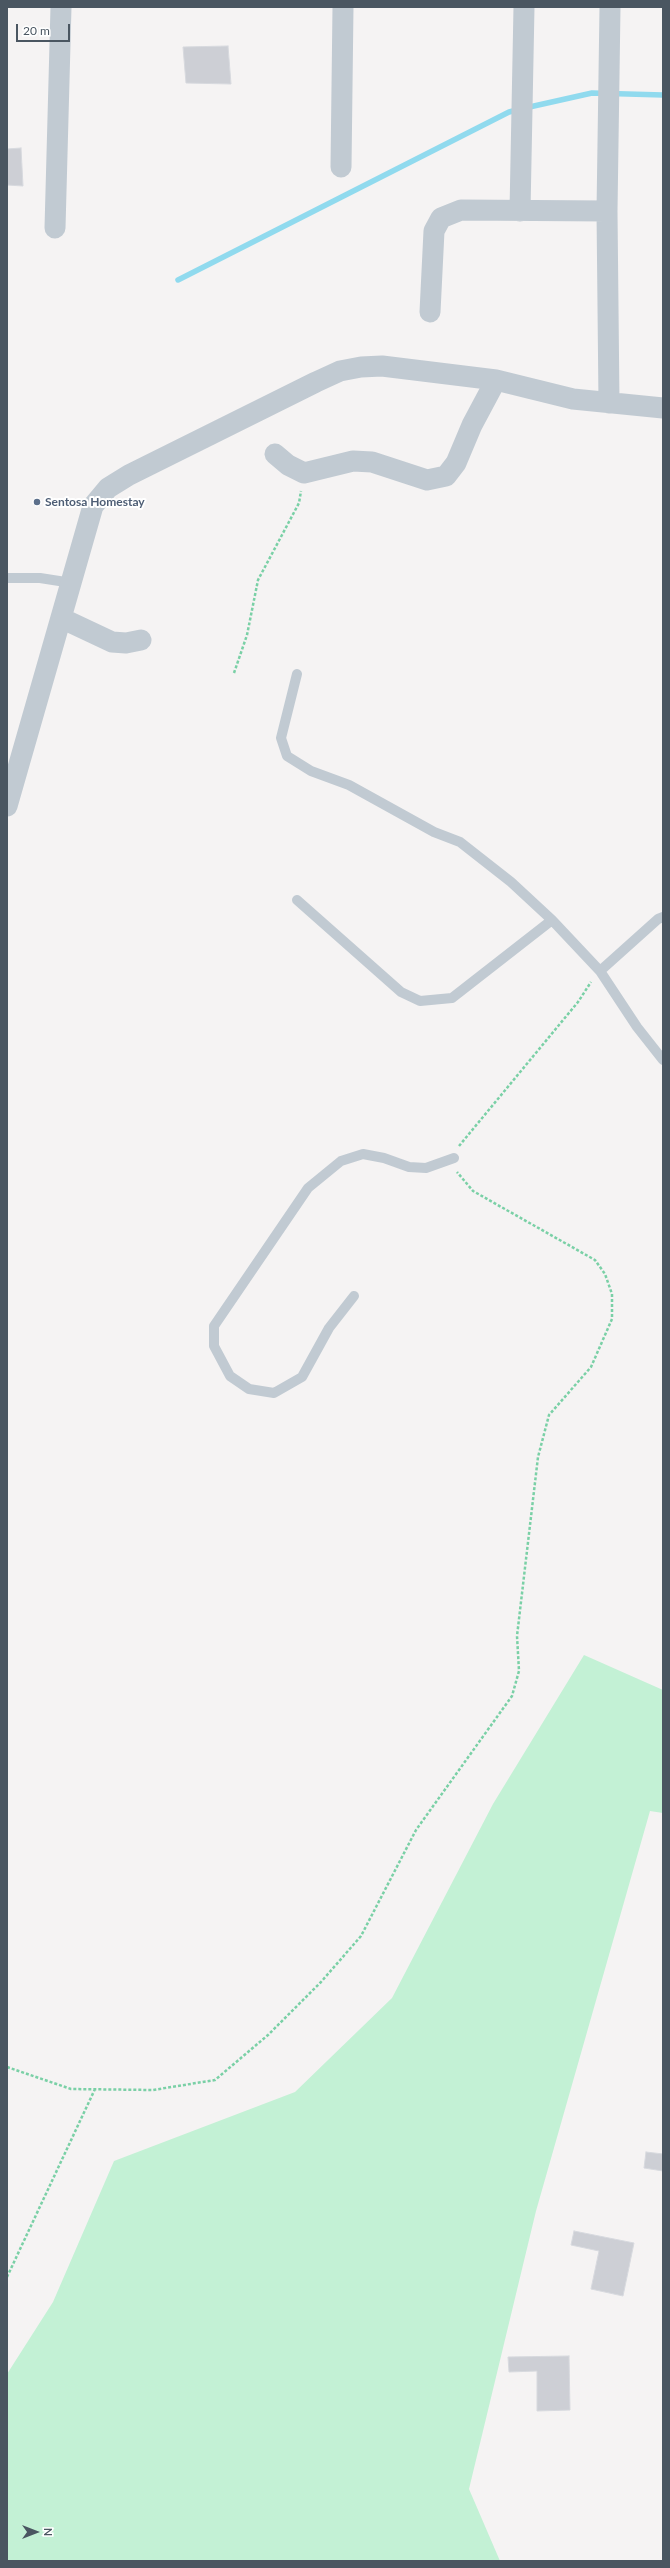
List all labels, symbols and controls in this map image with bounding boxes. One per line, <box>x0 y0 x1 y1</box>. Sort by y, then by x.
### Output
scale bar <box>18 16 72 42</box>
text: 20 m <box>23 23 50 38</box>
place label: Sentosa Homestay <box>45 495 145 509</box>
marker: Sentosa Homestay <box>32 497 42 507</box>
north arrow <box>16 2512 56 2552</box>
text: N <box>42 2528 55 2536</box>

